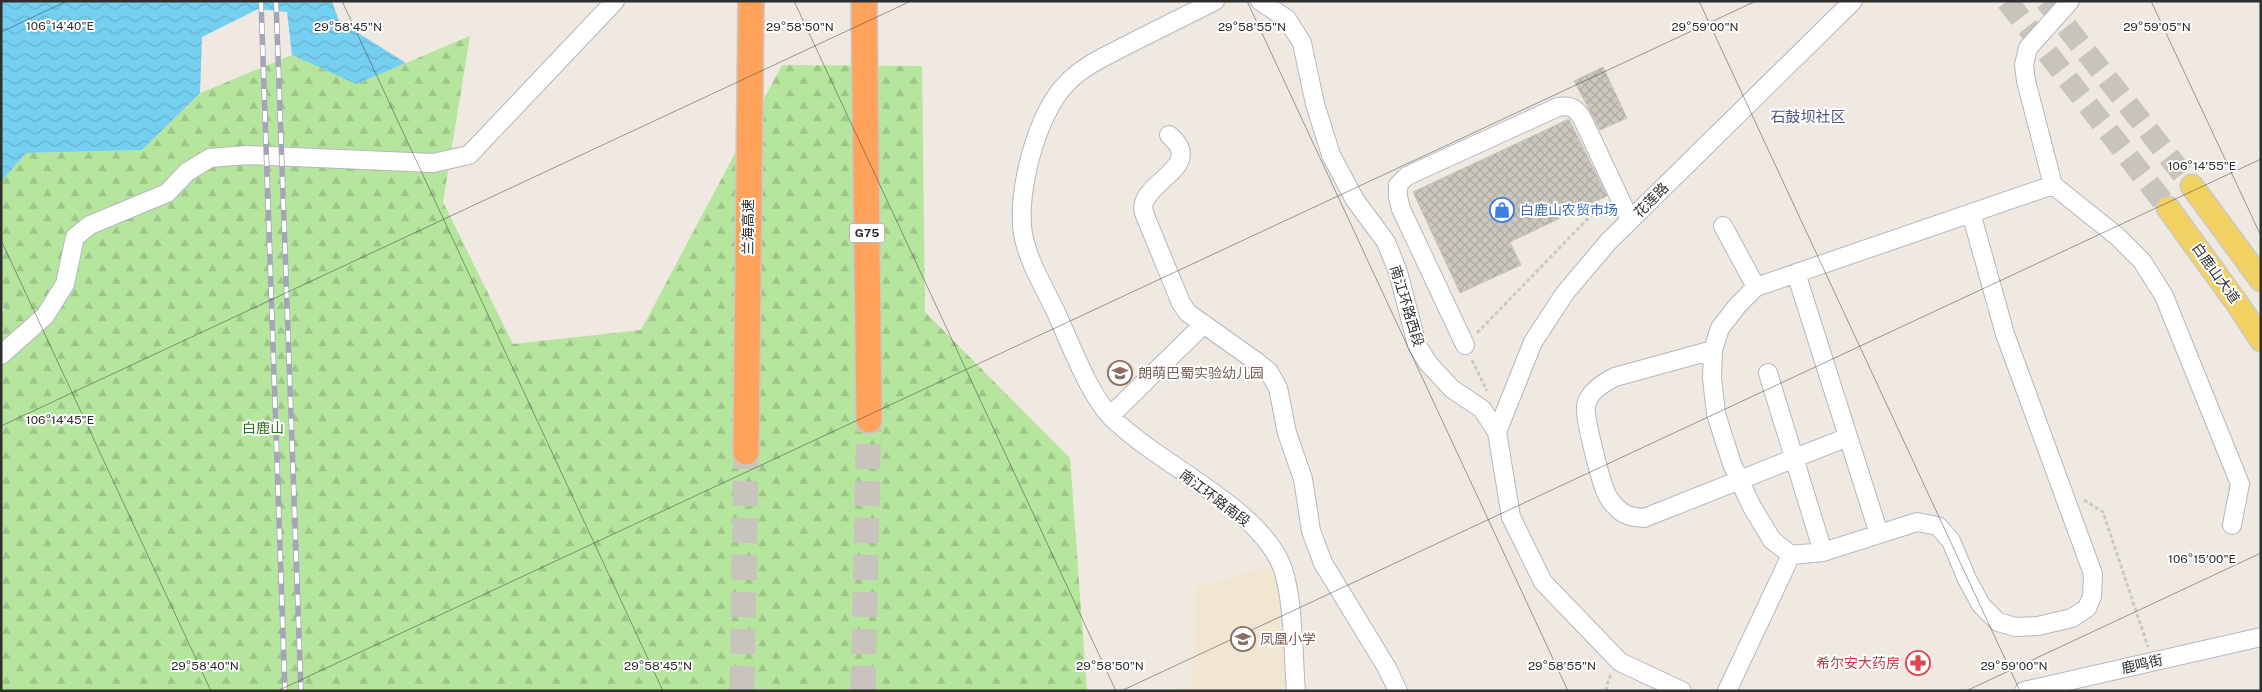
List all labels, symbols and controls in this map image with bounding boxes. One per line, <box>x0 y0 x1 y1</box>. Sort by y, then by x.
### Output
text: 106°14'40"E <box>26 19 94 33</box>
text: 29°58'45"N <box>314 20 382 34</box>
text: 29°58'50"N <box>766 20 834 34</box>
text: 29°58'55"N <box>1218 20 1286 34</box>
text: 29°59'00"N <box>1671 20 1739 34</box>
text: 29°59'05"N <box>2123 20 2191 34</box>
district label: 石鼓坝社区 <box>1770 108 1846 125</box>
text: 106°14'55"E <box>2168 159 2236 173</box>
street label: 花莲路 <box>1630 179 1672 221</box>
shop icon: 白鹿山农贸市场 <box>1489 197 1515 223</box>
street label: 兰海高速 <box>740 199 756 255</box>
place label: 白鹿山农贸市场 <box>1520 202 1618 218</box>
road number: G75 <box>850 224 884 242</box>
street label: 白鹿山大道 <box>2189 240 2243 306</box>
street label: 南江环路西段 <box>1387 263 1427 349</box>
school or university icon: 朗萌巴蜀实验幼儿园 <box>1107 360 1133 386</box>
place label: 朗萌巴蜀实验幼儿园 <box>1138 365 1264 381</box>
text: 106°14'45"E <box>26 413 94 427</box>
park label: 白鹿山 <box>242 420 284 436</box>
street label: 南江环路南段 <box>1177 466 1253 530</box>
text: 106°15'00"E <box>2168 552 2236 566</box>
school or university icon: 凤凰小学 <box>1230 626 1256 652</box>
place label: 凤凰小学 <box>1260 631 1316 647</box>
pharmacy icon: 希尔安大药房 <box>1905 650 1931 676</box>
street label: 鹿鸣街 <box>2120 651 2164 677</box>
place label: 希尔安大药房 <box>1816 655 1900 671</box>
text: 29°58'40"N <box>171 659 239 673</box>
text: 29°58'45"N <box>624 659 692 673</box>
text: 29°58'50"N <box>1076 659 1144 673</box>
text: 29°58'55"N <box>1528 659 1596 673</box>
text: 29°59'00"N <box>1980 659 2048 673</box>

